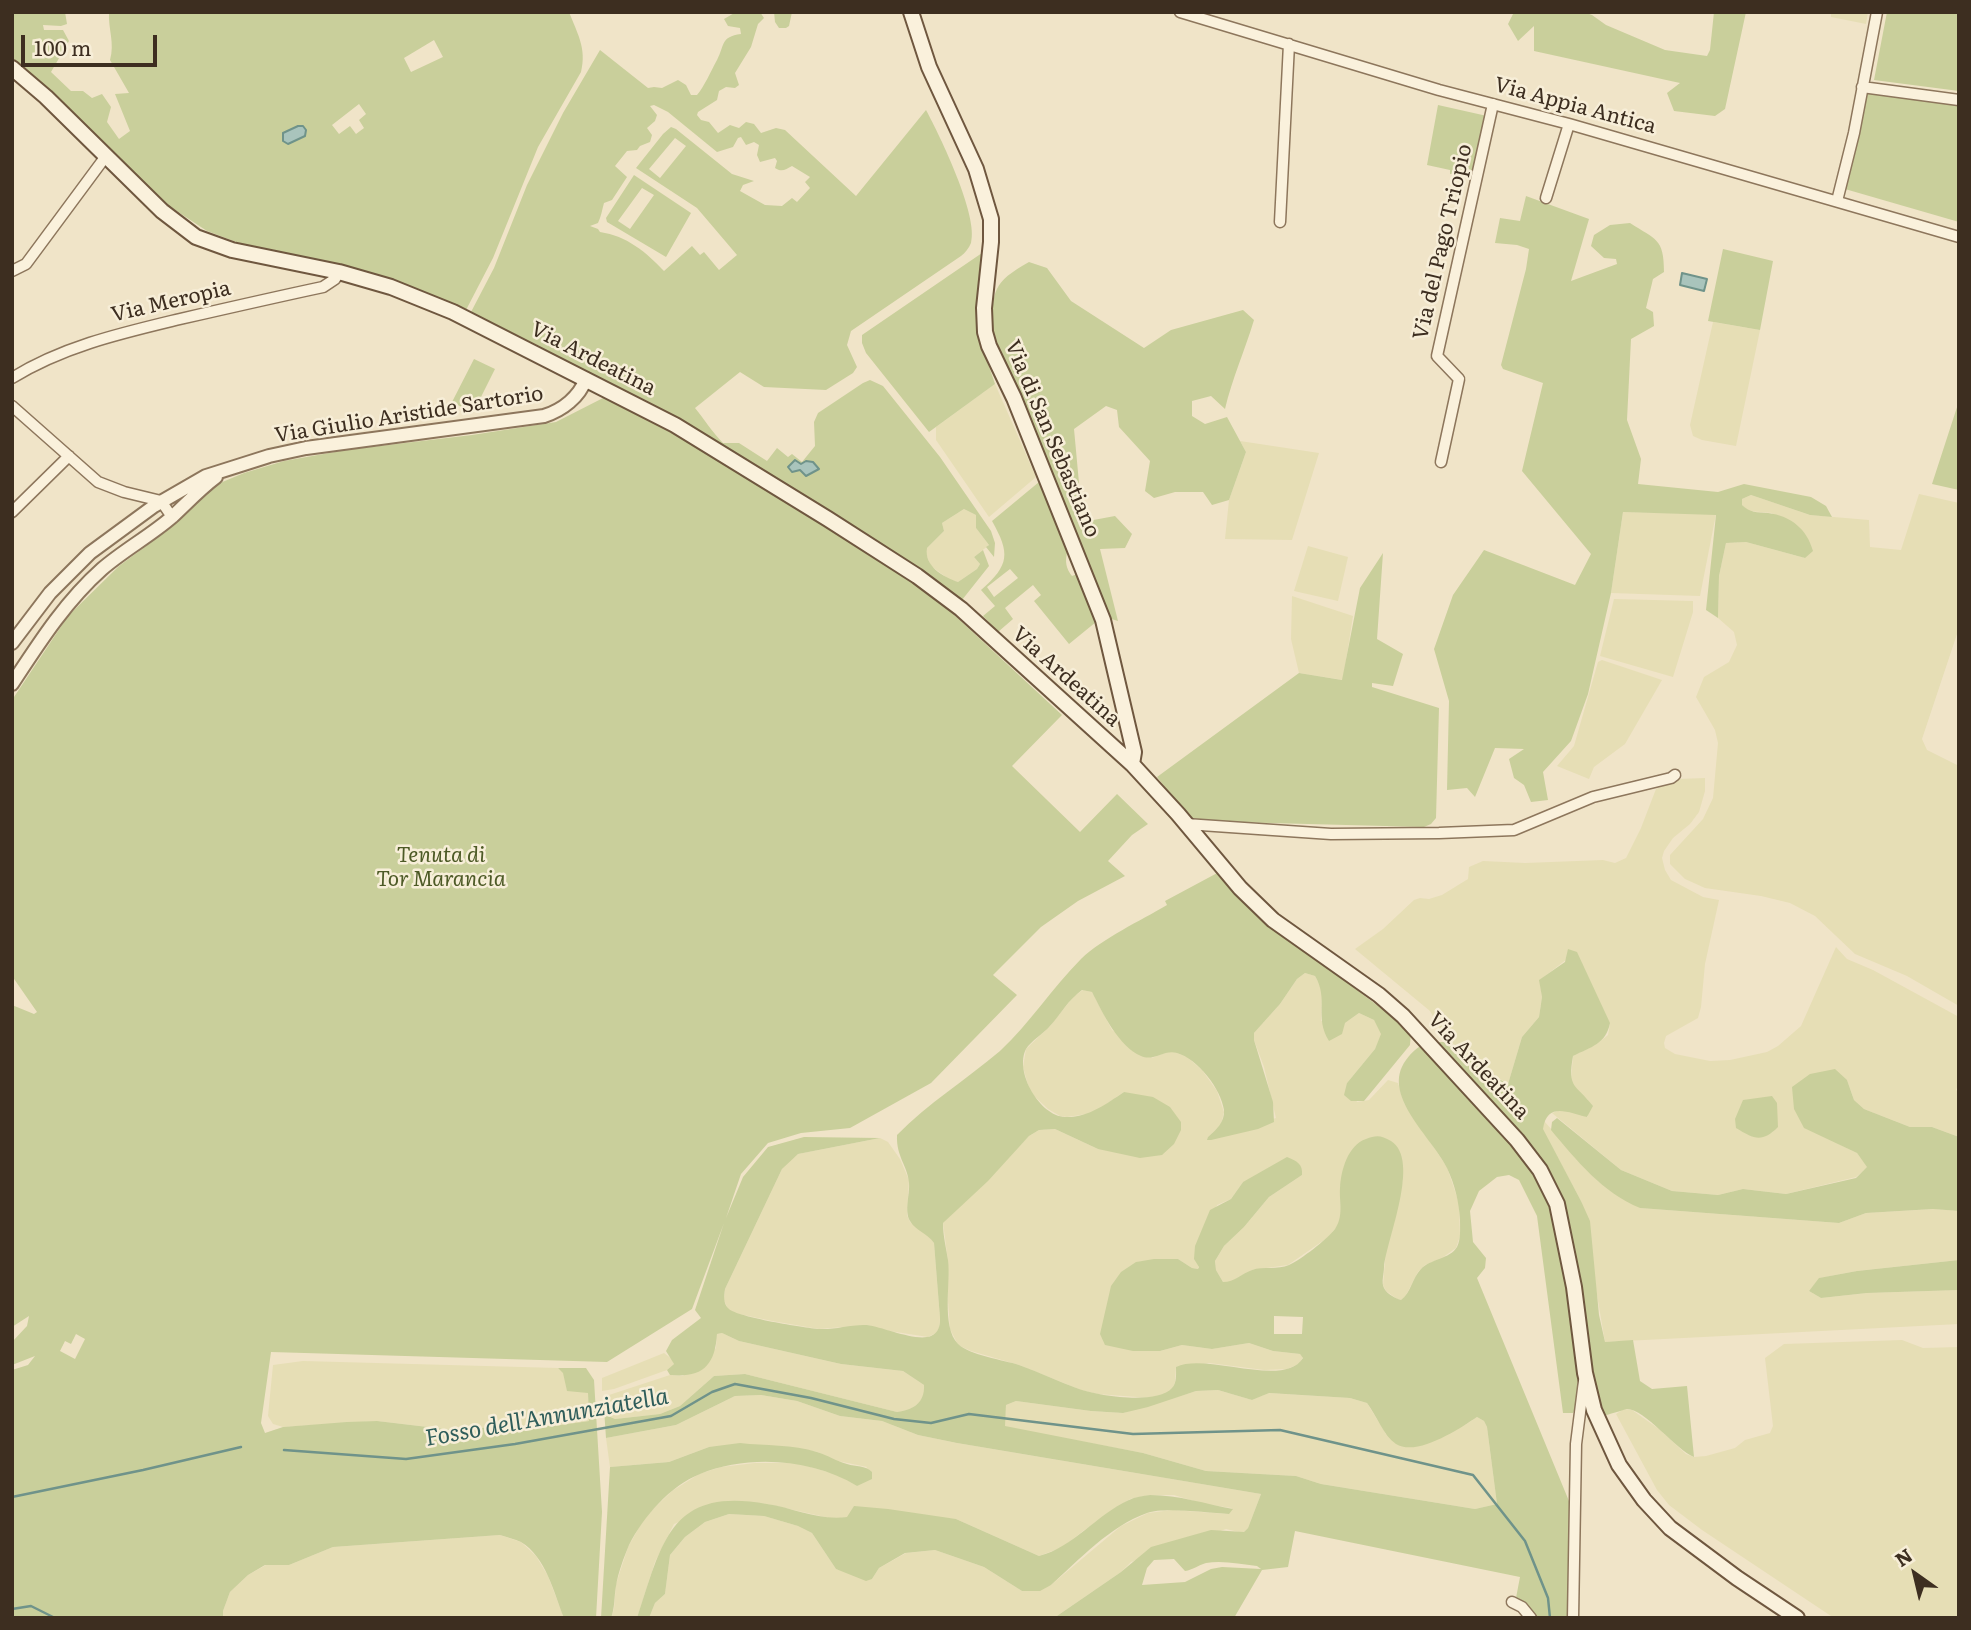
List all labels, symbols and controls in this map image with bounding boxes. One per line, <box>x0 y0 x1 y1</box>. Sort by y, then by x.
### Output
scale bar <box>24 21 161 65</box>
text: 100 m <box>34 31 91 62</box>
street label: Via Appia Antica <box>1491 72 1659 140</box>
street label: Via del Pago Triopio <box>1408 142 1478 342</box>
street label: Via Meropia <box>109 276 233 328</box>
street label: Via Ardeatina <box>526 317 660 401</box>
street label: Via di San Sebastiano <box>999 337 1105 541</box>
street label: Via Giulio Aristide Sartorio <box>273 381 545 449</box>
street label: Via Ardeatina <box>1007 622 1125 732</box>
park label: Tenuta di Tor Marancia <box>376 843 506 893</box>
street label: Via Ardeatina <box>1422 1007 1534 1125</box>
water label: Fosso dell'Annunziatella <box>423 1383 671 1453</box>
north arrow <box>1880 1539 1950 1609</box>
text: N <box>1889 1541 1918 1573</box>

